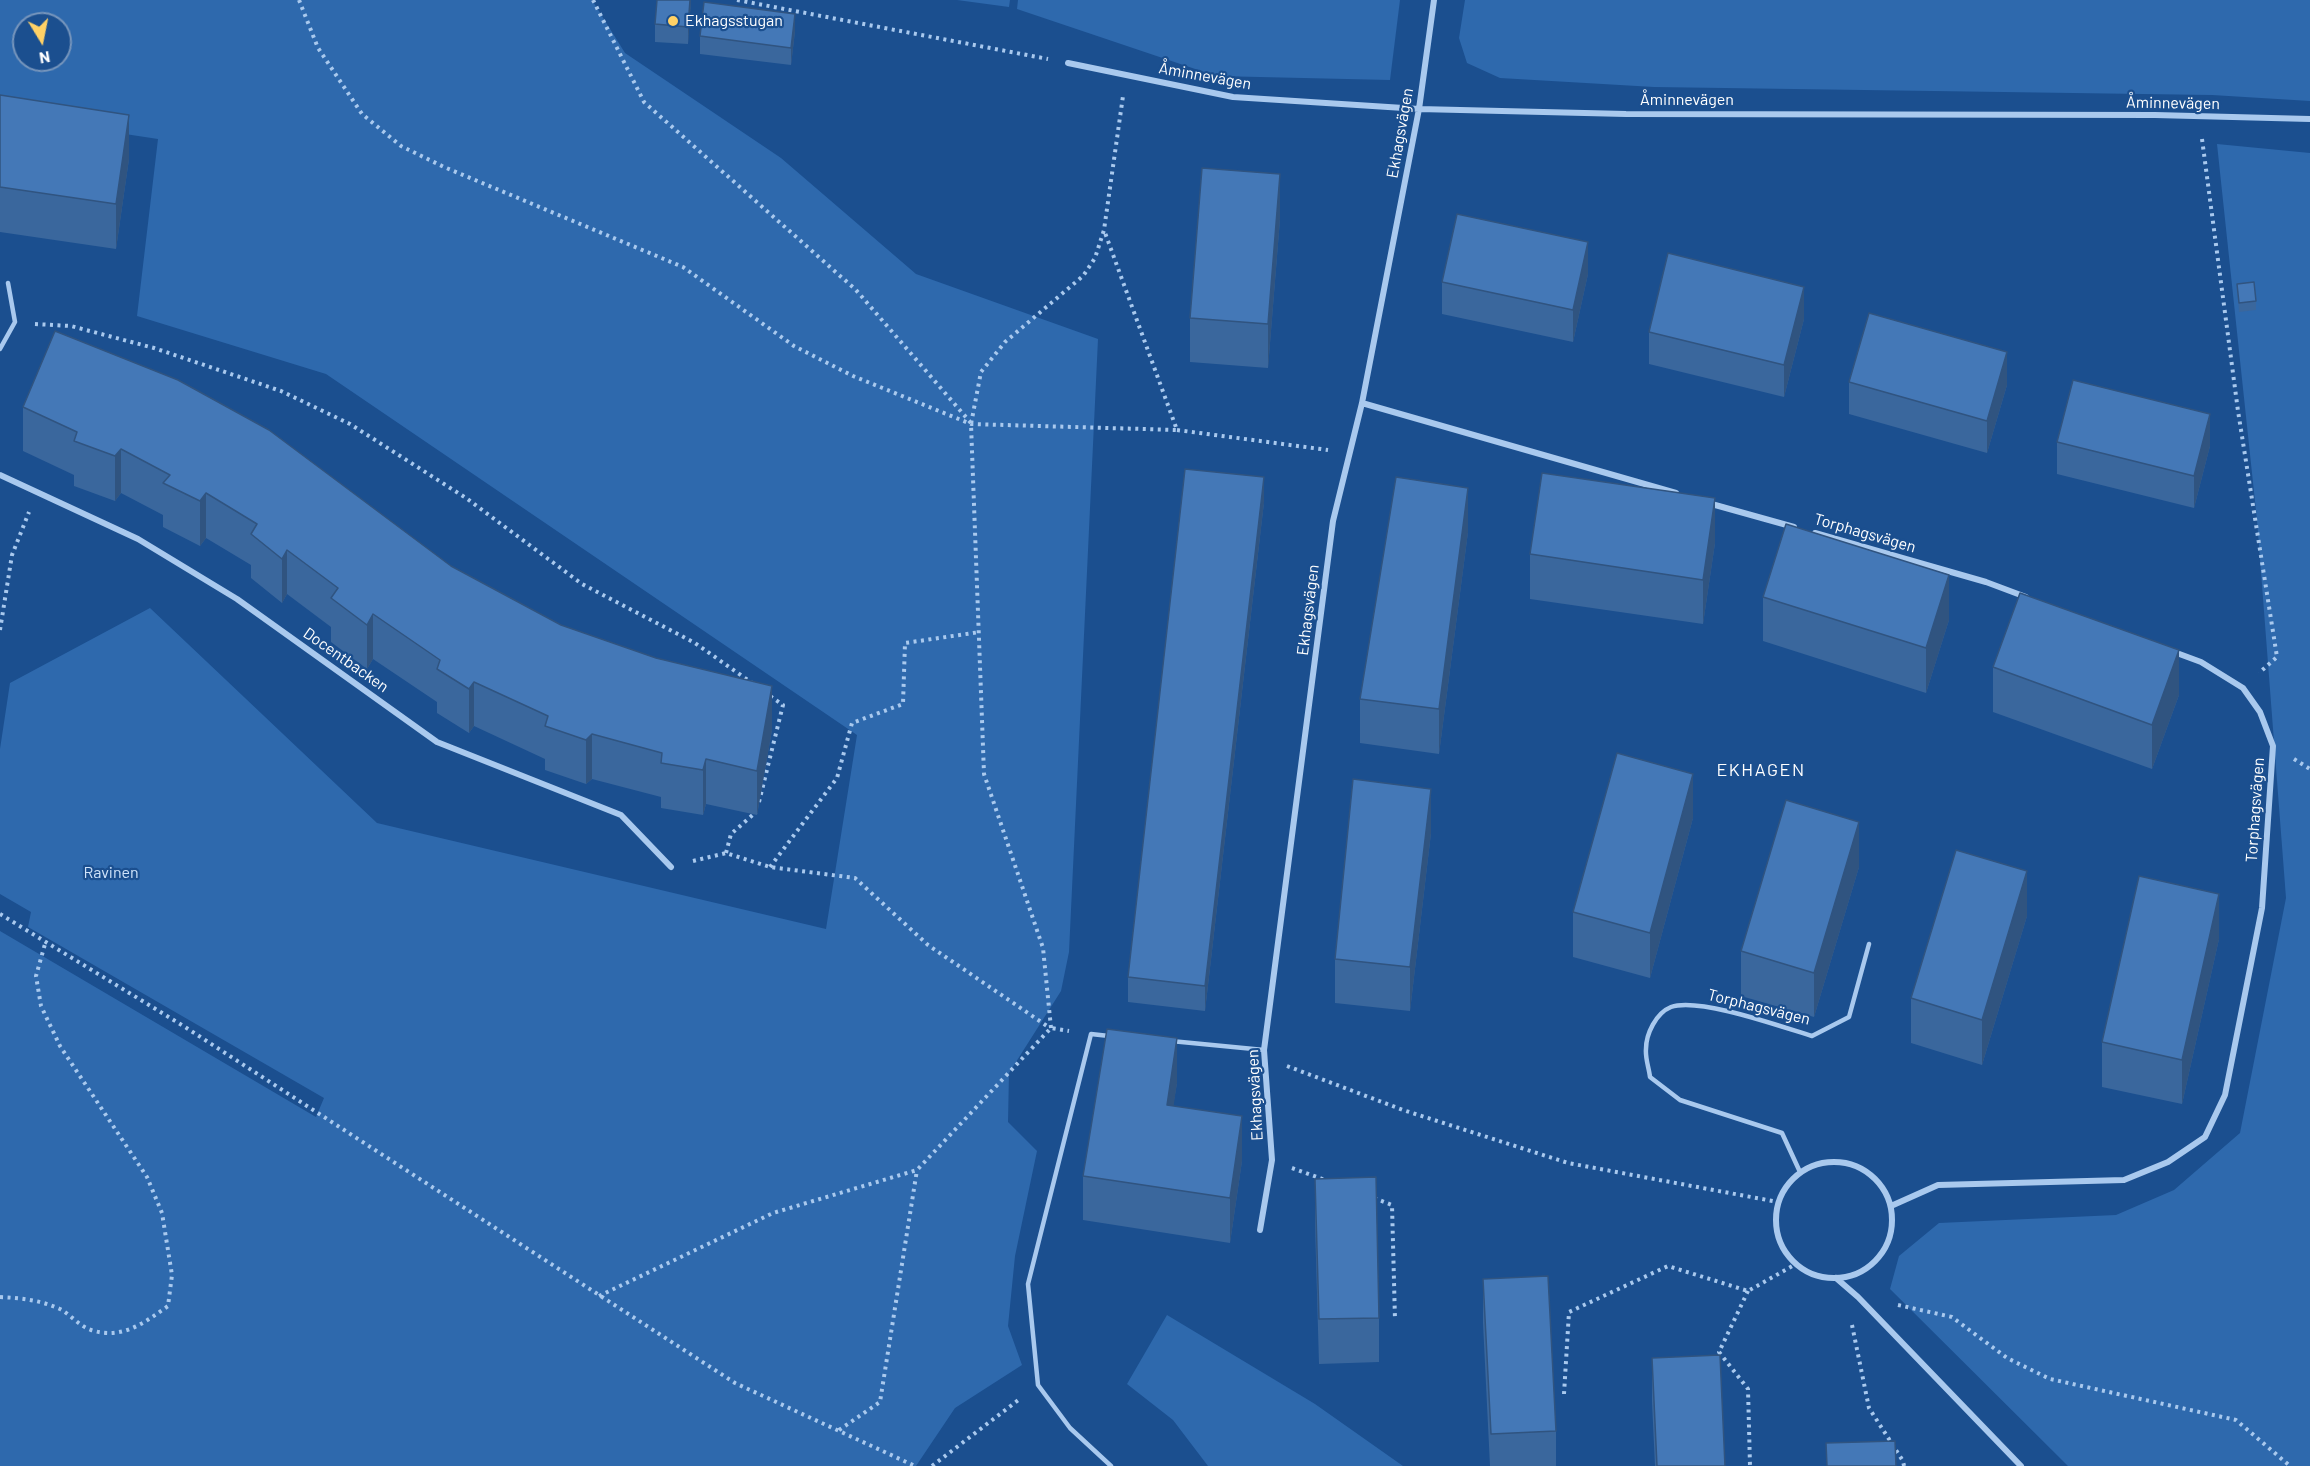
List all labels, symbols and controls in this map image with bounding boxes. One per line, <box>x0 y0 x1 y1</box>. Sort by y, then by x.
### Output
place label: Ekhagsstugan <box>685 11 783 31</box>
north arrow <box>12 12 72 72</box>
marker: Ekhagsstugan <box>666 14 680 28</box>
text: N <box>38 48 52 69</box>
street label: Åminnevägen <box>1157 58 1253 94</box>
street label: Ekhagsvägen <box>1383 86 1417 180</box>
street label: Åminnevägen <box>1640 90 1734 110</box>
street label: Åminnevägen <box>2126 93 2220 113</box>
street label: Torphagsvägen <box>1812 509 1918 557</box>
street label: Ekhagsvägen <box>1293 563 1323 657</box>
street label: Docentbacken <box>300 623 392 697</box>
street label: Torphagsvägen <box>2242 757 2268 863</box>
district label: EKHAGEN <box>1716 759 1806 781</box>
park label: Ravinen <box>83 863 139 883</box>
street label: Torphagsvägen <box>1706 985 1812 1029</box>
street label: Ekhagsvägen <box>1243 1049 1267 1141</box>

